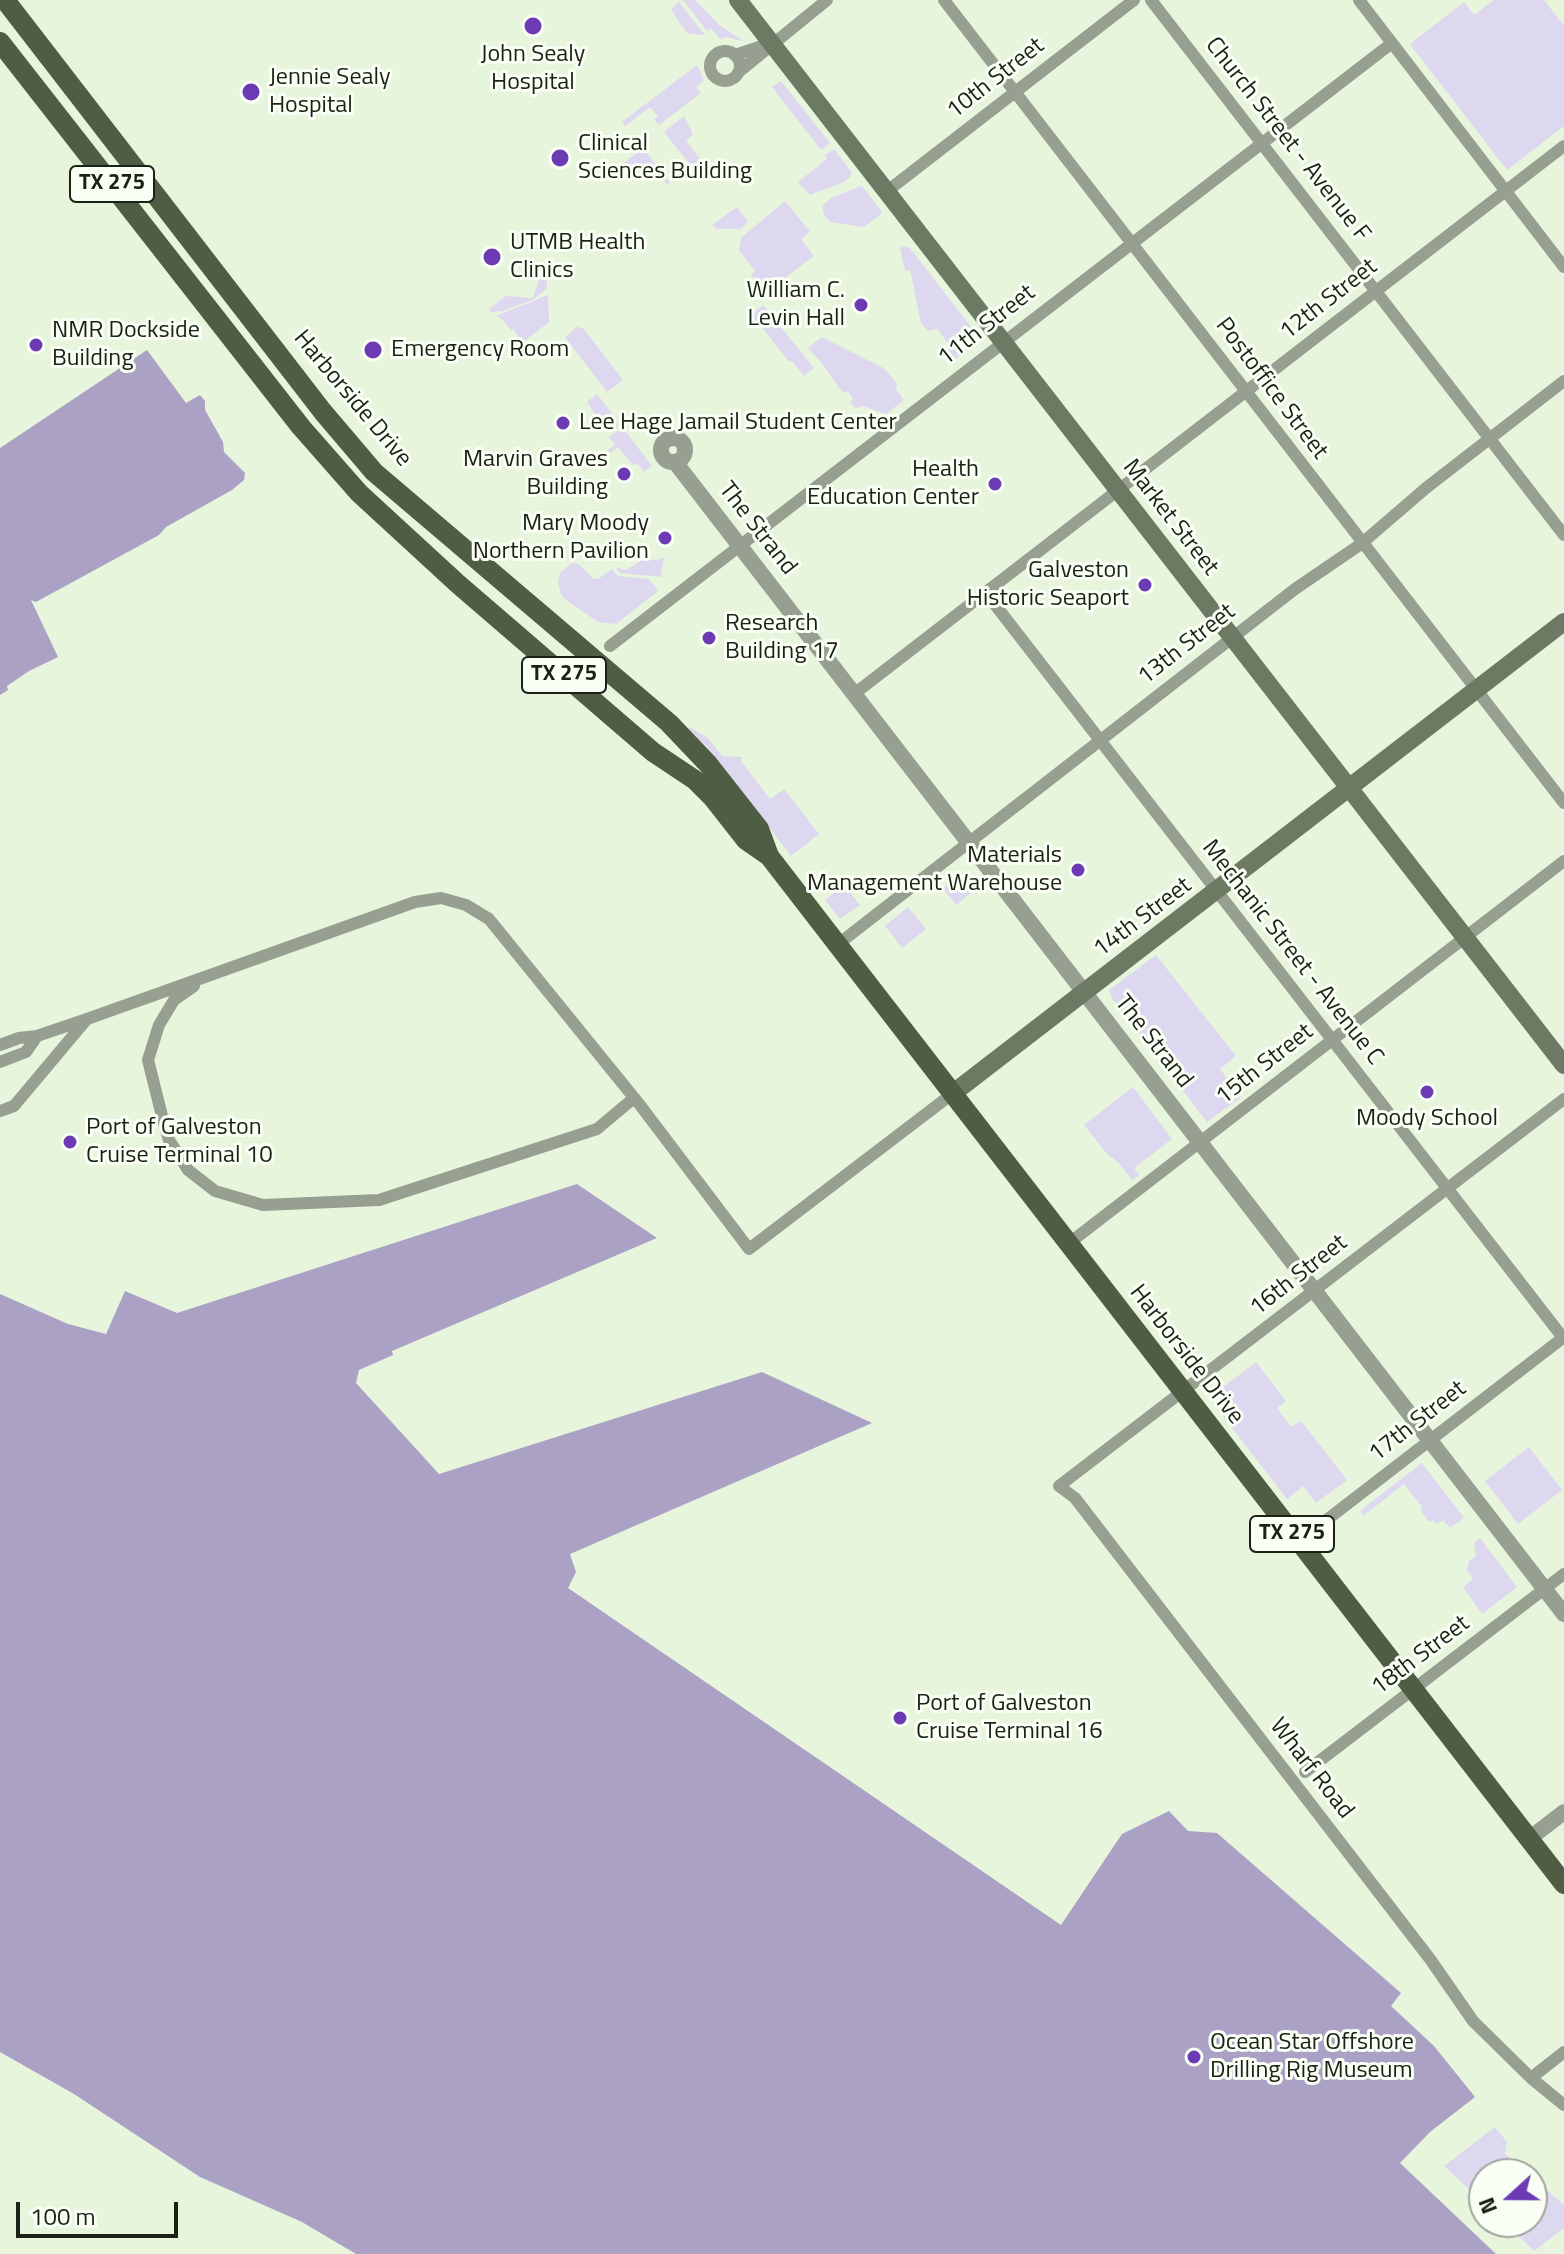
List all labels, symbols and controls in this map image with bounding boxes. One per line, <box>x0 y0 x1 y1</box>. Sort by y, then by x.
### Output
marker: John Sealy Hospital <box>522 15 544 37</box>
street label: 10th Street <box>942 32 1050 126</box>
street label: Church Street - Avenue F <box>1198 32 1376 248</box>
place label: John Sealy Hospital <box>481 41 585 97</box>
place label: Jennie Sealy Hospital <box>269 64 391 120</box>
marker: Jennie Sealy Hospital <box>240 81 262 103</box>
place label: Clinical Sciences Building <box>578 130 752 186</box>
marker: Clinical Sciences Building <box>549 147 571 169</box>
road number: TX 275 <box>70 166 154 202</box>
place label: UTMB Health Clinics <box>510 229 645 285</box>
marker: UTMB Health Clinics <box>481 246 503 268</box>
street label: 12th Street <box>1275 253 1383 347</box>
place label: William C. Levin Hall <box>747 277 845 333</box>
street label: 11th Street <box>933 279 1041 373</box>
marker: William C. Levin Hall <box>852 296 870 314</box>
street label: Postoffice Street <box>1208 313 1334 465</box>
place label: NMR Dockside Building <box>52 317 200 373</box>
street label: Harborside Drive <box>287 325 417 473</box>
marker: NMR Dockside Building <box>27 336 45 354</box>
place label: Emergency Room <box>391 336 569 364</box>
marker: Emergency Room <box>362 339 384 361</box>
place label: Lee Hage Jamail Student Center <box>579 409 897 437</box>
marker: Lee Hage Jamail Student Center <box>554 414 572 432</box>
place label: Marvin Graves Building <box>463 446 608 502</box>
street label: Market Street <box>1116 454 1224 582</box>
place label: Health Education Center <box>807 456 979 512</box>
marker: Marvin Graves Building <box>615 465 633 483</box>
marker: Health Education Center <box>986 475 1004 493</box>
street label: The Strand <box>712 477 802 581</box>
place label: Mary Moody Northern Pavilion <box>473 510 649 566</box>
marker: Mary Moody Northern Pavilion <box>656 529 674 547</box>
place label: Galveston Historic Seaport <box>967 557 1129 613</box>
marker: Galveston Historic Seaport <box>1136 576 1154 594</box>
street label: 13th Street <box>1133 598 1241 692</box>
place label: Research Building 17 <box>725 610 839 666</box>
marker: Research Building 17 <box>700 629 718 647</box>
road number: TX 275 <box>522 657 606 693</box>
street label: Mechanic Street - Avenue C <box>1195 835 1389 1071</box>
place label: Materials Management Warehouse <box>807 842 1062 898</box>
marker: Materials Management Warehouse <box>1069 861 1087 879</box>
street label: 14th Street <box>1088 872 1198 964</box>
street label: The Strand <box>1108 990 1198 1094</box>
street label: 15th Street <box>1211 1018 1319 1112</box>
marker: Moody School <box>1418 1083 1436 1101</box>
place label: Moody School <box>1356 1105 1498 1133</box>
place label: Port of Galveston Cruise Terminal 10 <box>86 1114 273 1170</box>
marker: Port of Galveston Cruise Terminal 10 <box>61 1133 79 1151</box>
street label: 16th Street <box>1245 1229 1353 1323</box>
street label: Harborside Drive <box>1123 1279 1249 1431</box>
street label: 17th Street <box>1364 1375 1472 1469</box>
road number: TX 275 <box>1250 1516 1334 1552</box>
street label: 18th Street <box>1366 1610 1476 1702</box>
place label: Port of Galveston Cruise Terminal 16 <box>916 1690 1103 1746</box>
marker: Port of Galveston Cruise Terminal 16 <box>891 1709 909 1727</box>
street label: Wharf Road <box>1263 1713 1359 1825</box>
place label: Ocean Star Offshore Drilling Rig Museum <box>1210 2029 1414 2085</box>
marker: Ocean Star Offshore Drilling Rig Museum <box>1185 2048 1203 2066</box>
north arrow <box>1468 2158 1548 2238</box>
scale bar <box>20 2186 182 2236</box>
text: N <box>1469 2193 1506 2219</box>
text: 100 m <box>30 2198 96 2234</box>

